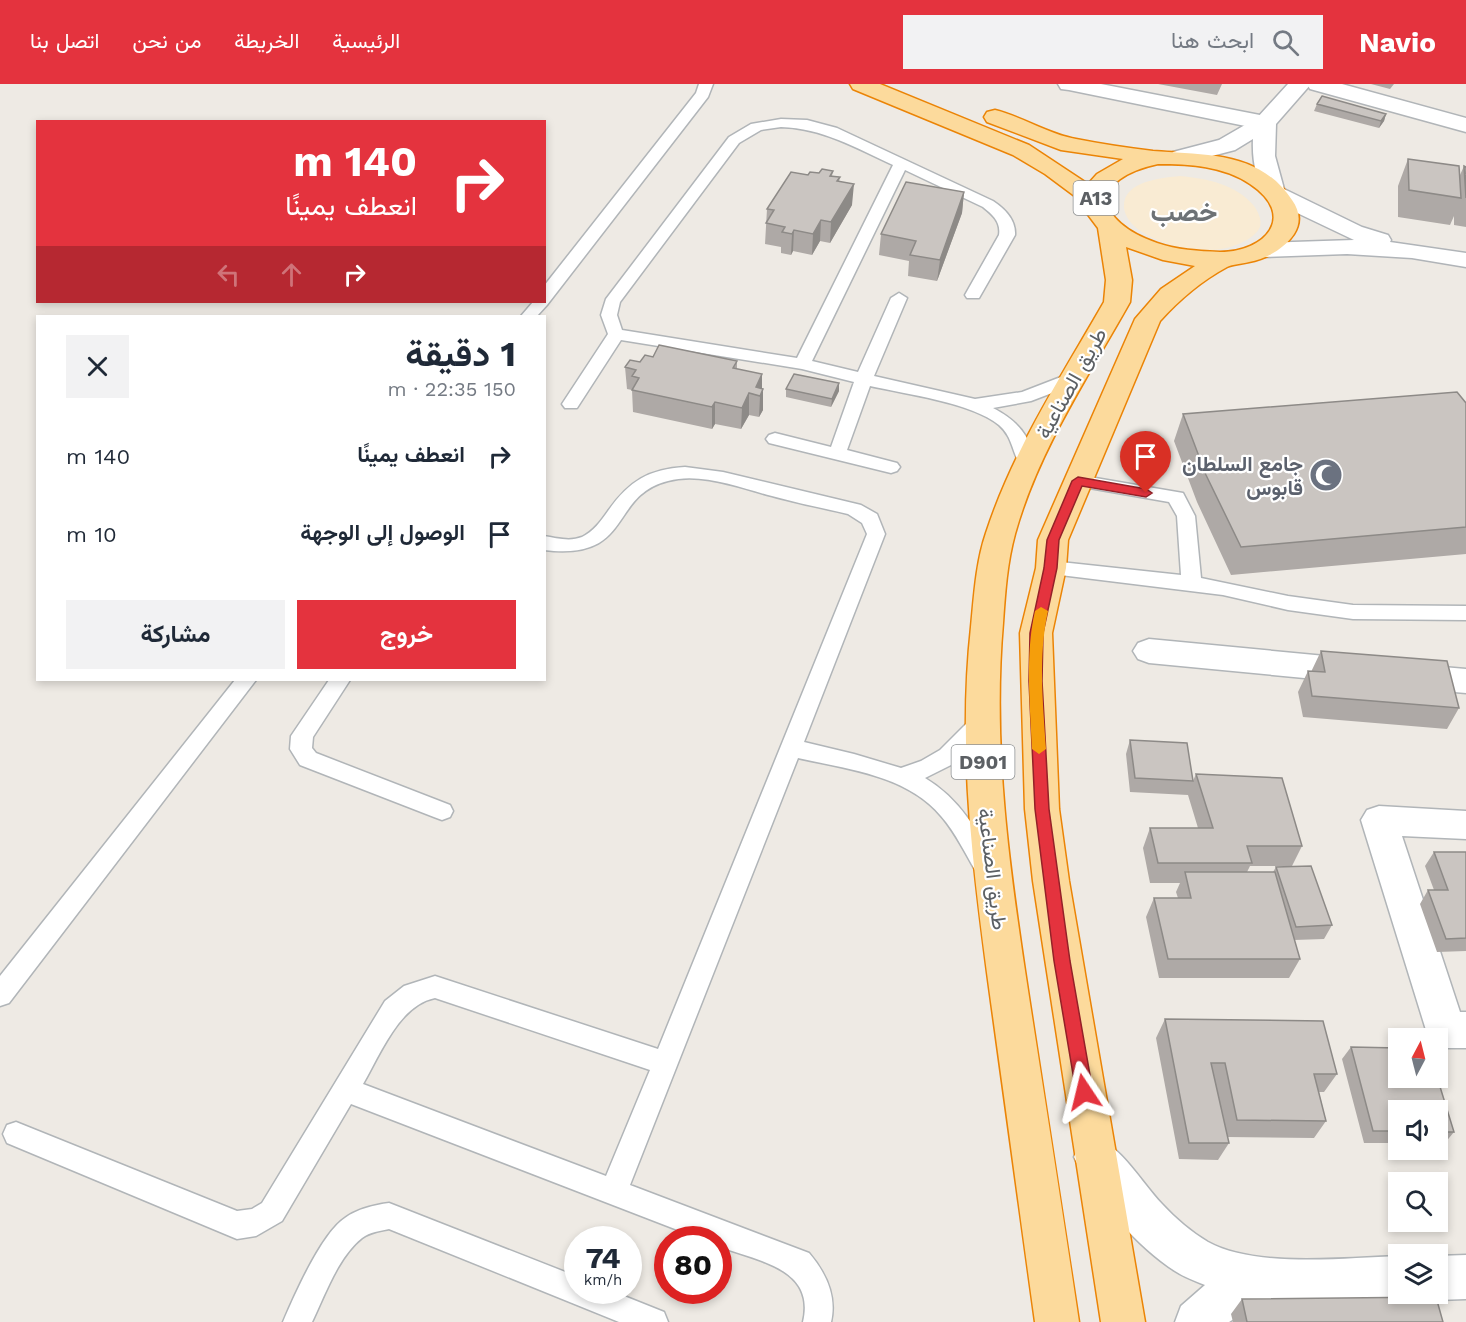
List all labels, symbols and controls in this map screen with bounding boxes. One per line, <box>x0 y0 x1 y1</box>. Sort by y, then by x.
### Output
search box <box>903 15 1323 69</box>
icon: search <box>1269 26 1302 59</box>
text: Navio <box>1359 26 1436 59</box>
text: اتصل بنا <box>30 28 99 53</box>
text: من نحن <box>132 28 201 53</box>
text: الخريطة <box>234 28 299 53</box>
text: الرئيسية <box>332 28 400 53</box>
text: ابحث هنا <box>1171 28 1254 53</box>
text: 140 m <box>293 137 417 186</box>
icon: right <box>438 144 516 222</box>
road number: A13 <box>1074 181 1118 215</box>
text: انعطف يمينًا <box>285 190 417 222</box>
district label: خصب <box>1151 196 1217 228</box>
icon: left <box>212 258 245 291</box>
icon: ahead <box>275 258 308 291</box>
icon: right <box>338 258 371 291</box>
street label: طريق الصناعية <box>1030 323 1113 443</box>
text: 1 دقيقة <box>405 333 516 375</box>
button: close <box>66 335 129 398</box>
text: 150 m · 22:35 <box>388 377 516 401</box>
pin <box>1120 431 1171 493</box>
icon: right <box>483 440 516 473</box>
icon: arrive <box>1129 440 1162 473</box>
text: انعطف يمينًا <box>357 442 465 467</box>
text: 140 m <box>66 444 130 469</box>
place label: جامع السلطان قابوس <box>1182 451 1303 501</box>
mosque icon: جامع السلطان قابوس <box>1308 457 1344 493</box>
icon: arrive <box>483 518 516 551</box>
text: الوصول إلى الوجهة <box>300 520 465 545</box>
text: 10 m <box>66 522 117 547</box>
button: مشاركة <box>66 600 285 669</box>
button: خروج <box>297 600 516 669</box>
road number: D901 <box>952 745 1014 779</box>
street label: طريق الصناعية <box>972 807 1013 932</box>
north arrow <box>1388 1028 1448 1088</box>
map controls <box>1388 1028 1448 1304</box>
position arrow <box>1052 1060 1116 1124</box>
button: sound <box>1388 1100 1448 1160</box>
button: search <box>1388 1172 1448 1232</box>
speed limit sign: 80 <box>654 1226 732 1304</box>
text: 74 <box>585 1240 621 1275</box>
button: layers <box>1388 1244 1448 1304</box>
text: km/h <box>584 1271 622 1289</box>

